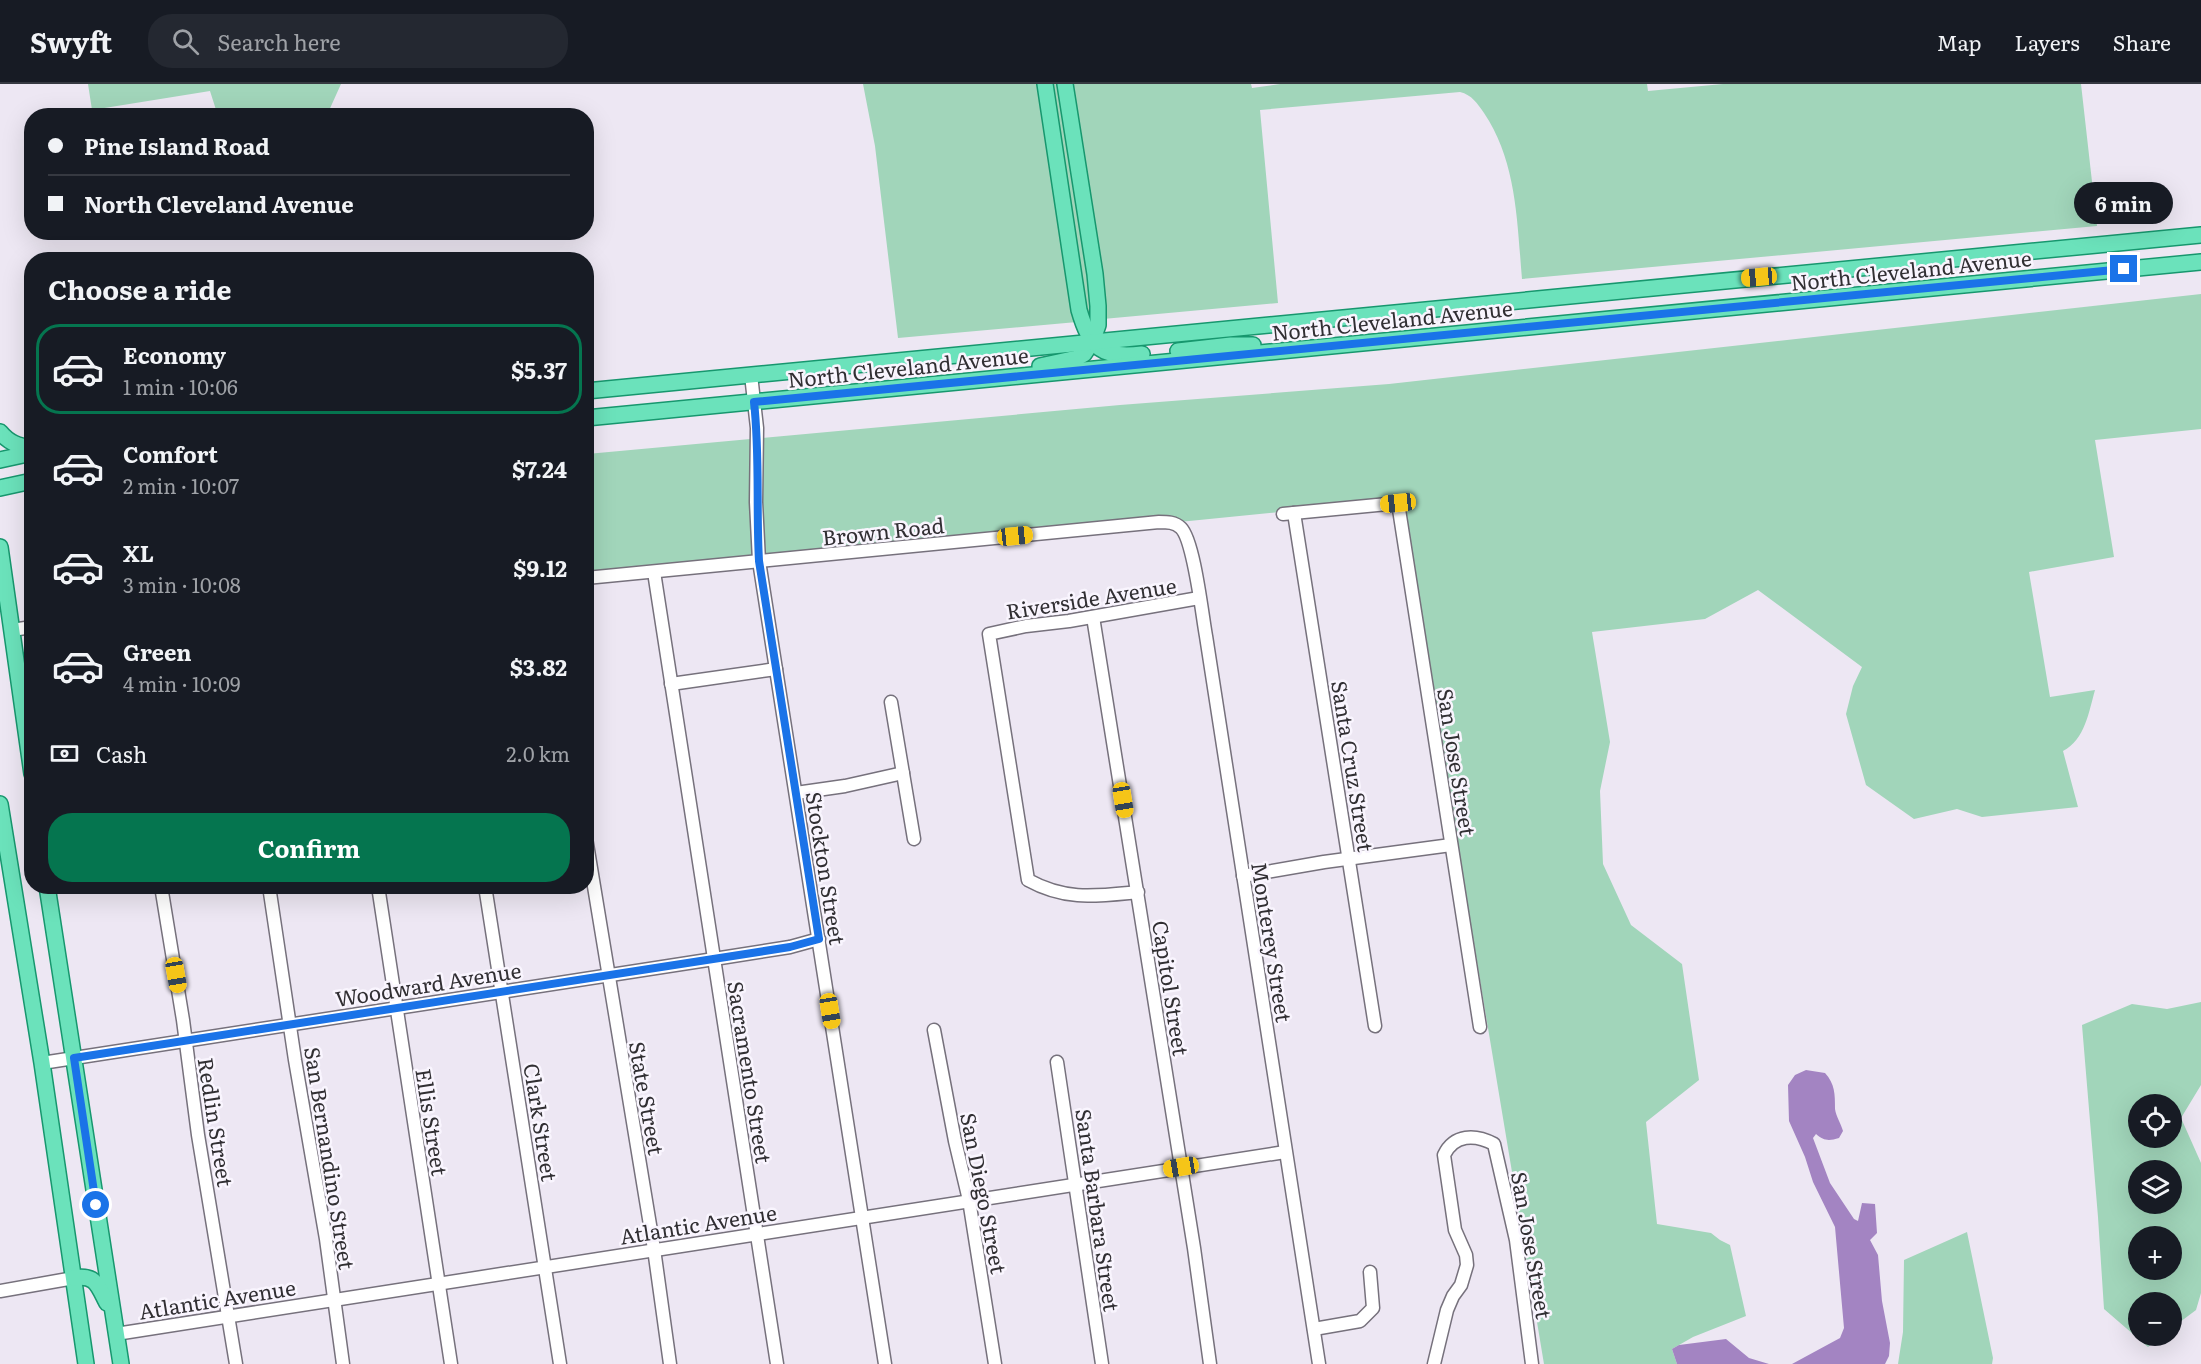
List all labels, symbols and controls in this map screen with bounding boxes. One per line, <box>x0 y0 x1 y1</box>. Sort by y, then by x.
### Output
search box <box>148 14 568 68</box>
text: Swyft <box>30 20 112 62</box>
icon: search <box>169 25 202 58</box>
text: Search here <box>217 25 341 58</box>
text: Map <box>1937 26 1982 57</box>
text: Layers <box>2015 26 2080 57</box>
text: Share <box>2113 26 2171 57</box>
text: Pine Island Road <box>84 129 270 162</box>
callout: 6 min <box>2074 182 2174 224</box>
text: North Cleveland Avenue <box>84 187 354 220</box>
text: 6 min <box>2095 188 2152 218</box>
street label: North Cleveland Avenue <box>1789 241 2033 297</box>
route end <box>2110 255 2137 282</box>
car <box>1740 266 1778 288</box>
text: Choose a ride <box>48 268 231 308</box>
street label: North Cleveland Avenue <box>1270 291 1514 347</box>
text: Economy <box>123 338 226 371</box>
street label: North Cleveland Avenue <box>786 338 1030 394</box>
icon: car <box>51 342 105 396</box>
text: $5.37 <box>511 353 567 386</box>
text: 1 min · 10:06 <box>123 371 238 401</box>
text: Comfort <box>123 437 218 470</box>
icon: car <box>51 441 105 495</box>
text: $7.24 <box>512 452 567 485</box>
text: 2 min · 10:07 <box>123 470 239 500</box>
car <box>1379 492 1417 514</box>
street label: Brown Road <box>820 508 946 552</box>
car <box>996 525 1034 547</box>
text: XL <box>123 536 154 569</box>
icon: car <box>51 540 105 594</box>
text: $9.12 <box>513 551 567 584</box>
street label: Riverside Avenue <box>1004 568 1178 626</box>
text: 3 min · 10:08 <box>123 569 241 599</box>
text: Green <box>123 635 192 668</box>
icon: car <box>51 639 105 693</box>
text: $3.82 <box>510 650 567 683</box>
text: 4 min · 10:09 <box>123 668 240 698</box>
street label: Santa Cruz Street <box>1325 678 1383 854</box>
street label: San Jose Street <box>1431 686 1485 839</box>
icon: cash <box>48 737 81 770</box>
text: Cash <box>96 737 147 770</box>
text: 2.0 km <box>506 738 570 768</box>
car <box>1111 781 1135 819</box>
street label: Stockton Street <box>800 789 854 947</box>
button: Confirm <box>48 813 570 882</box>
street label: Monterey Street <box>1245 860 1301 1025</box>
street label: Capitol Street <box>1146 918 1198 1058</box>
street label: Woodward Avenue <box>333 953 523 1013</box>
car <box>164 956 188 994</box>
street label: Sacramento Street <box>721 979 781 1166</box>
car <box>818 992 842 1030</box>
street label: State Street <box>623 1039 673 1158</box>
street label: San Bernandino Street <box>298 1044 364 1272</box>
street label: Redlin Street <box>191 1055 243 1189</box>
street label: Clark Street <box>517 1061 567 1184</box>
street label: Ellis Street <box>409 1066 457 1178</box>
map controls <box>2128 1094 2182 1346</box>
button: locate <box>2128 1094 2182 1148</box>
street label: Santa Barbara Street <box>1069 1107 1129 1314</box>
street label: San Diego Street <box>954 1110 1016 1277</box>
car <box>1162 1155 1200 1179</box>
button: layers <box>2128 1160 2182 1214</box>
street label: San Jose Street <box>1505 1169 1561 1322</box>
route start <box>82 1191 109 1218</box>
street label: Atlantic Avenue <box>617 1195 779 1251</box>
button: + <box>2128 1226 2182 1280</box>
street label: Atlantic Avenue <box>136 1270 298 1326</box>
button: − <box>2128 1292 2182 1346</box>

